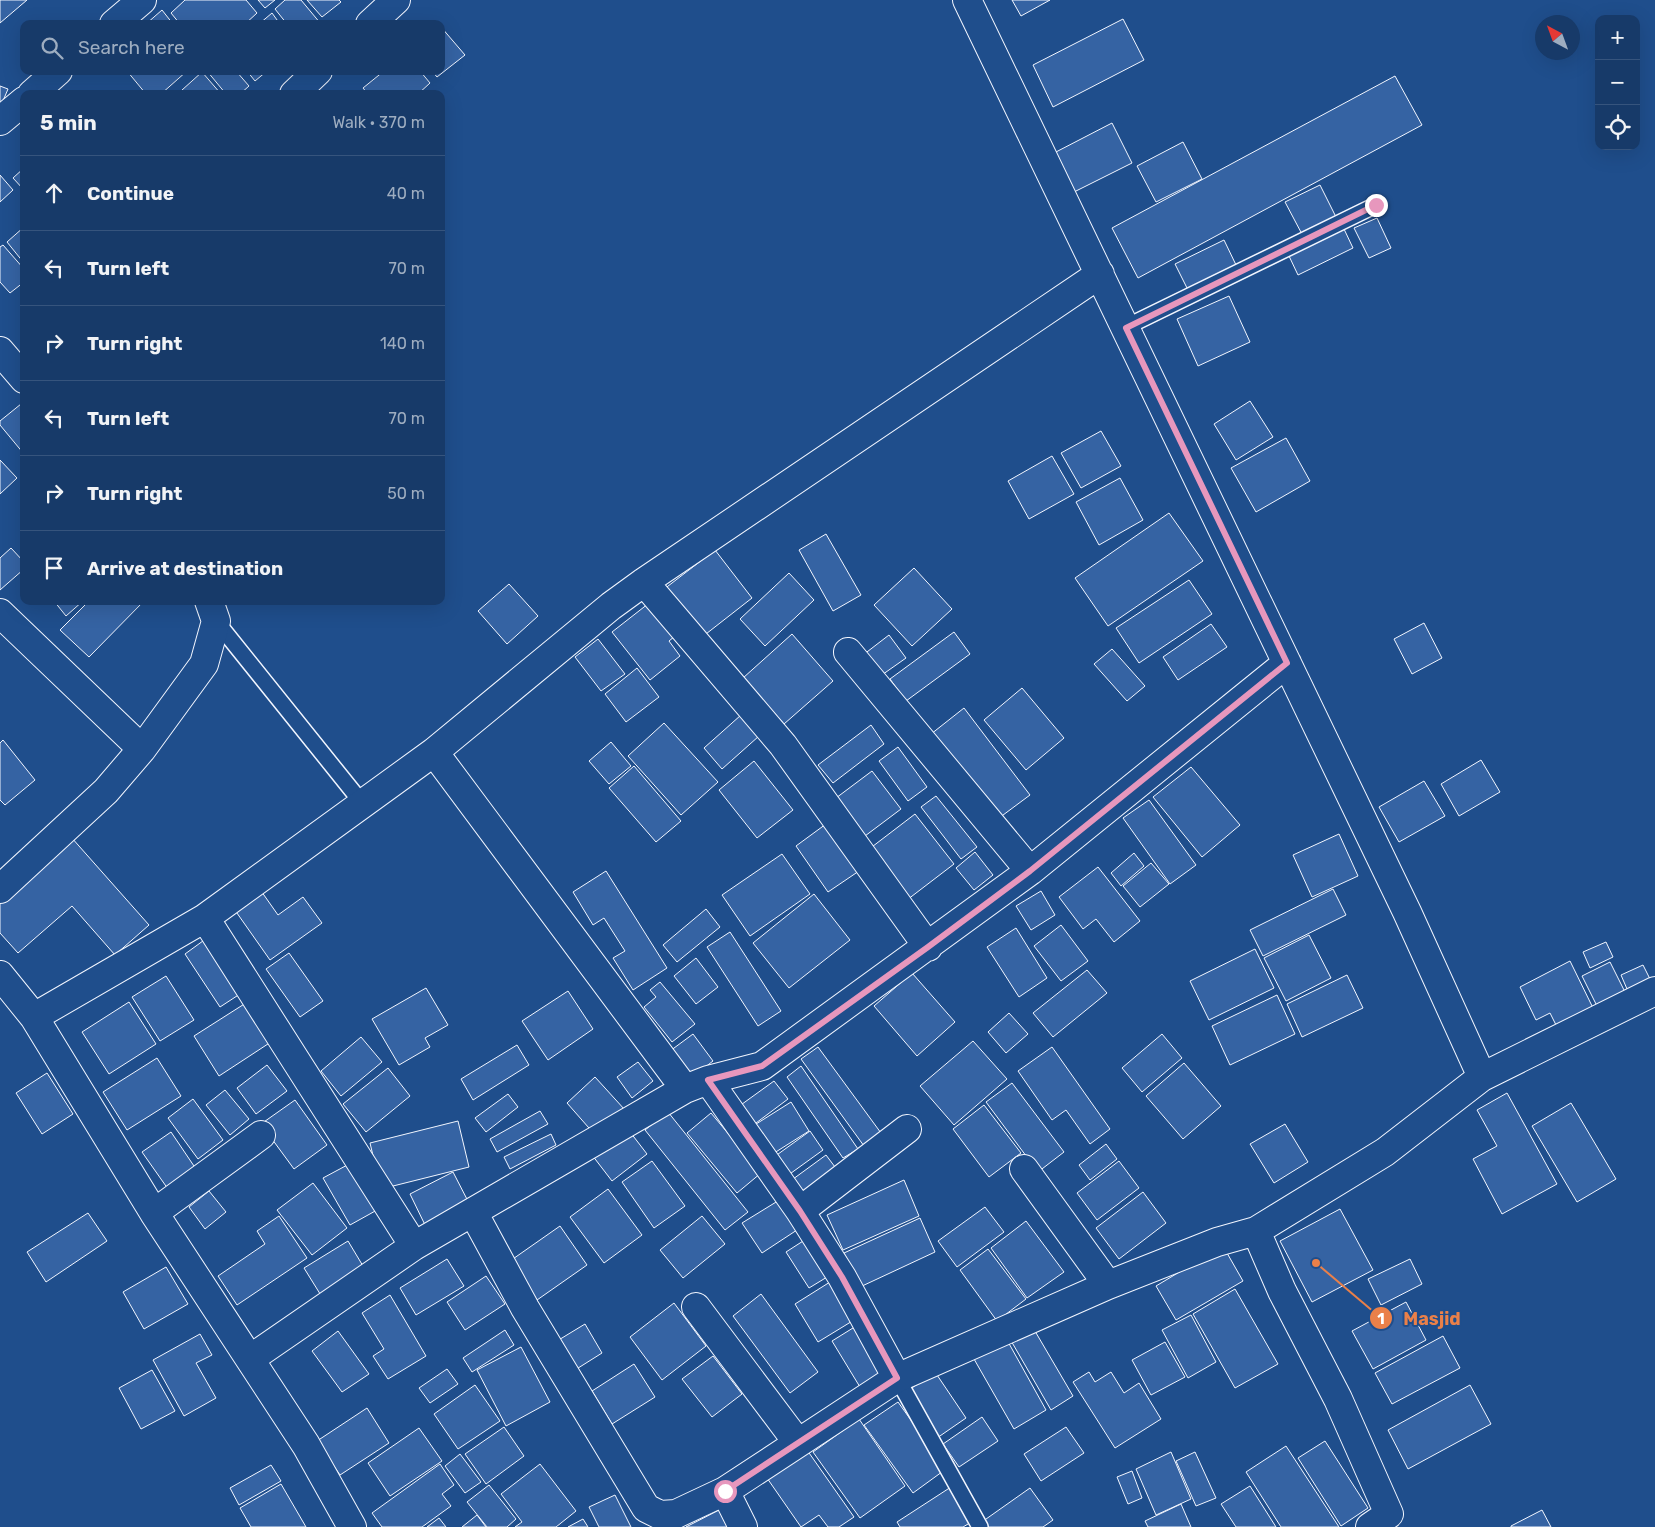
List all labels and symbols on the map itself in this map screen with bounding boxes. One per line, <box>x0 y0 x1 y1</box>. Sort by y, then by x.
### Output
north arrow <box>1535 15 1580 60</box>
route end <box>1365 194 1388 217</box>
callout: Masjid <box>1369 1302 1471 1335</box>
text: Masjid <box>1403 1308 1461 1330</box>
text: 1 <box>1377 1310 1385 1328</box>
route start <box>714 1480 737 1503</box>

